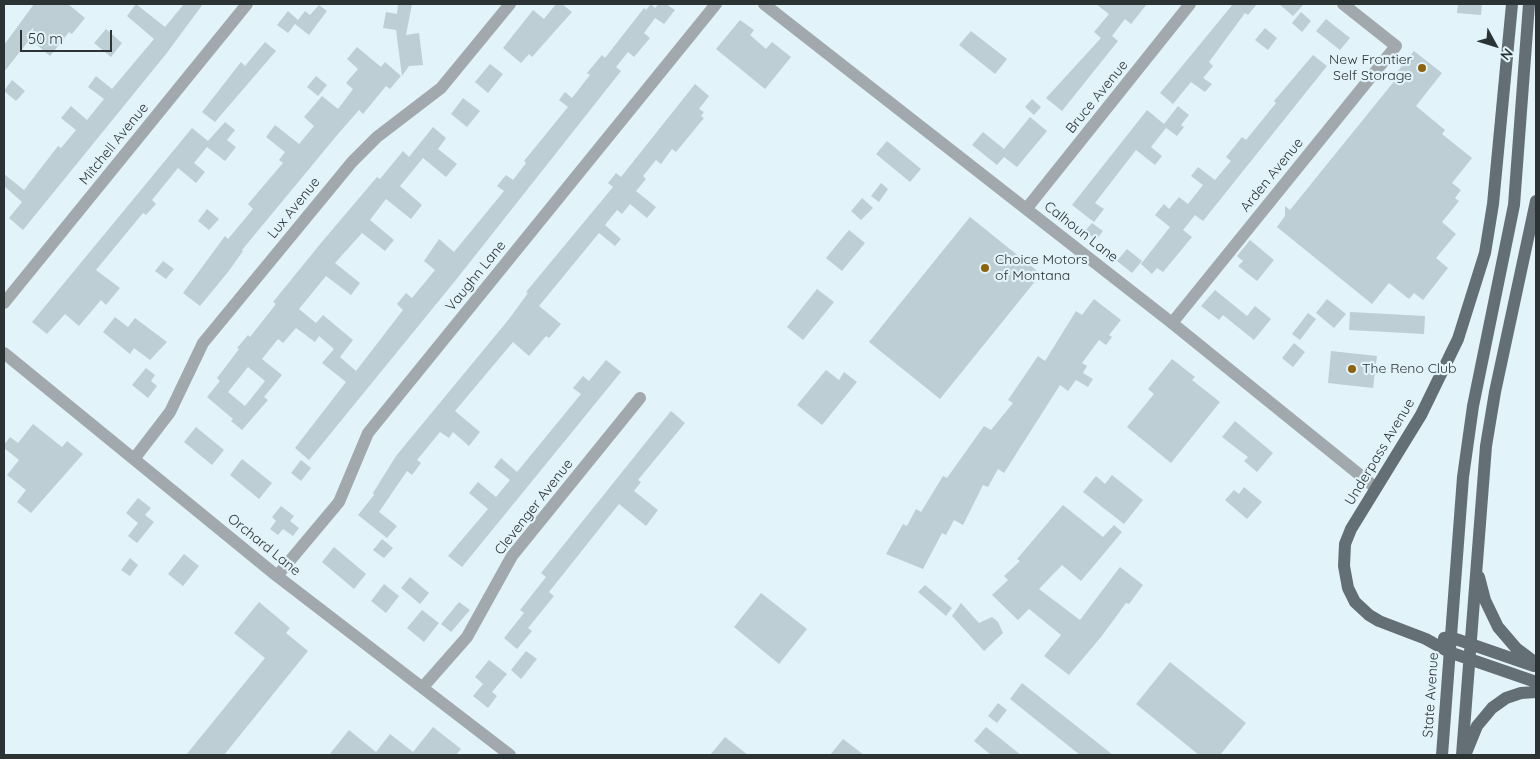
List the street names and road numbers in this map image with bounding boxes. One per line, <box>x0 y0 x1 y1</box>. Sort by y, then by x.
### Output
street label: Bruce Avenue <box>1062 57 1132 137</box>
street label: Mitchell Avenue <box>76 100 152 188</box>
street label: Arden Avenue <box>1237 135 1307 215</box>
street label: Lux Avenue <box>264 174 324 242</box>
street label: Calhoun Lane <box>1041 198 1121 266</box>
street label: Vaughn Lane <box>442 237 510 315</box>
street label: Underpass Avenue <box>1341 396 1419 508</box>
street label: Clevenger Avenue <box>491 456 577 558</box>
street label: Orchard Lane <box>224 511 304 579</box>
street label: State Avenue <box>1420 652 1442 738</box>

